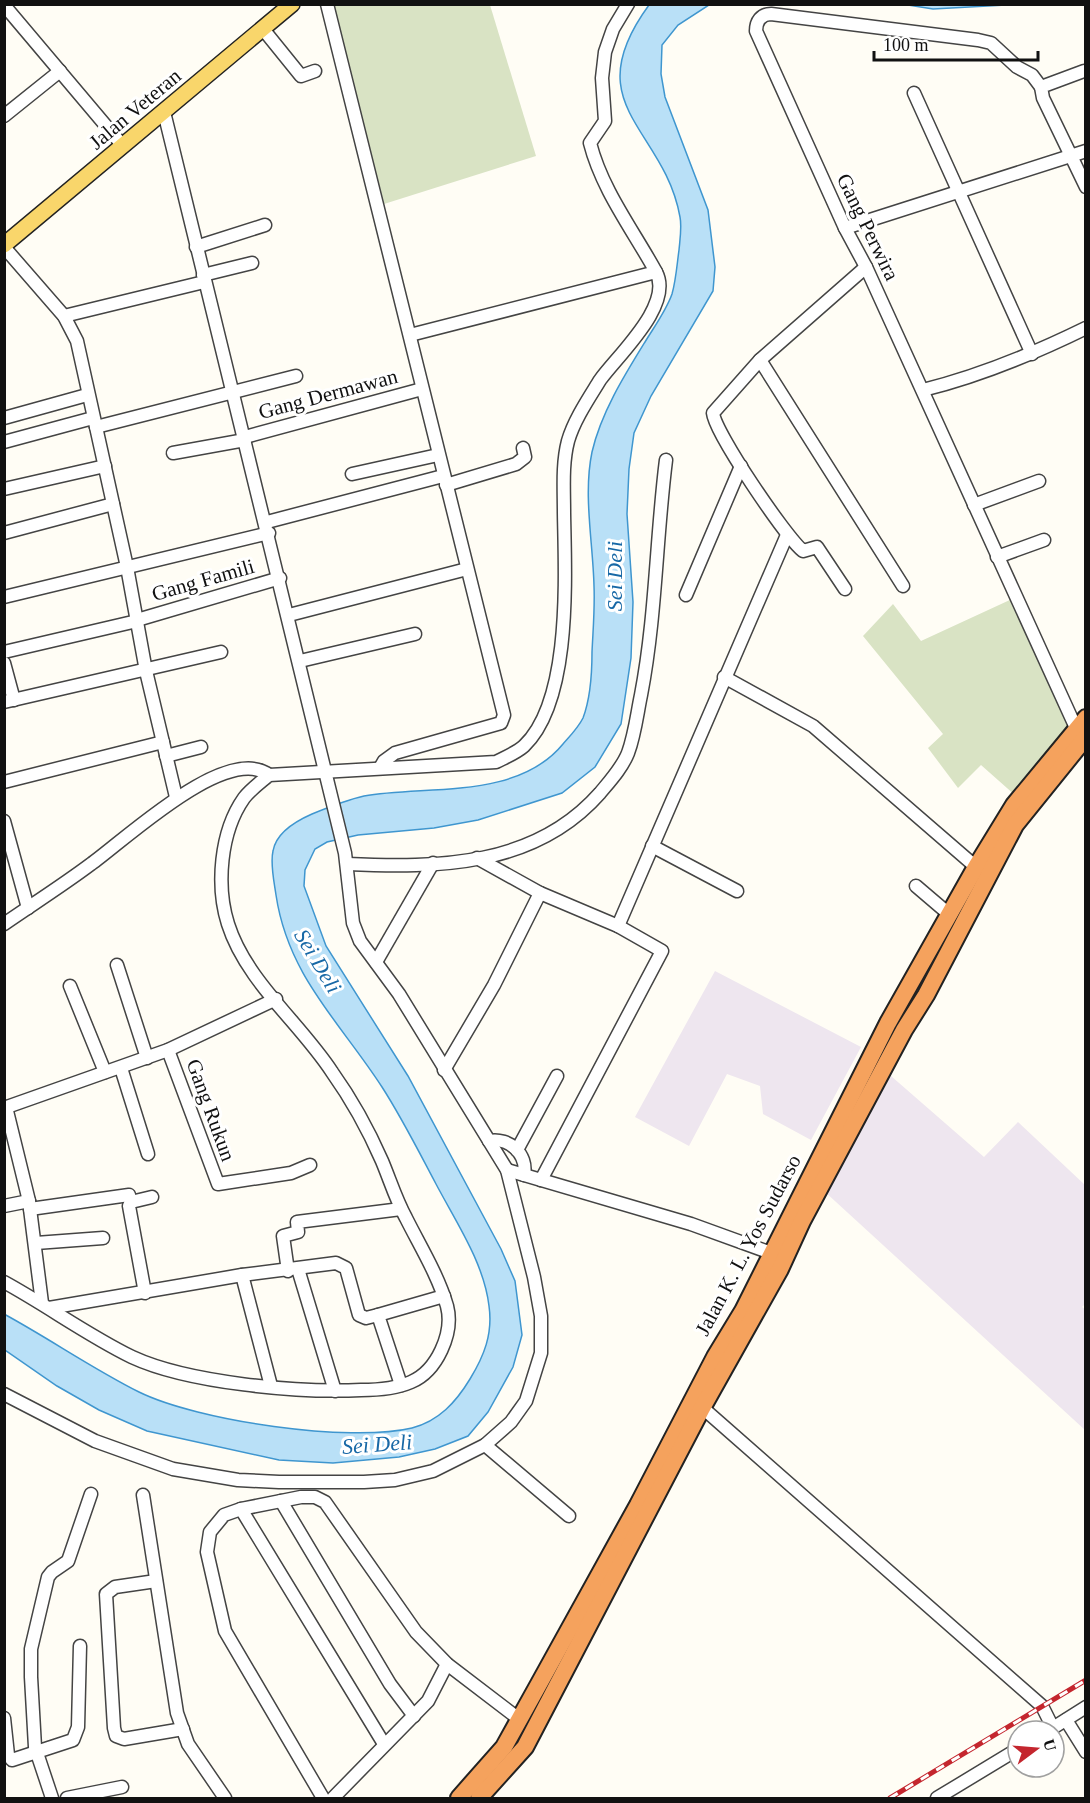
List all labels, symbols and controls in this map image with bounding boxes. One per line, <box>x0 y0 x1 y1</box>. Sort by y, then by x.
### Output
scale bar <box>874 24 1038 62</box>
text: 100 m <box>883 35 929 55</box>
street label: Jalan Veteran <box>84 63 186 154</box>
street label: Gang Perwira <box>832 170 905 285</box>
street label: Gang Dermawan <box>256 364 401 424</box>
water label: Sei Deli <box>602 541 627 611</box>
street label: Gang Famili <box>149 554 257 606</box>
water label: Sei Deli <box>289 924 347 998</box>
street label: Gang Rukun <box>181 1056 241 1165</box>
street label: Jalan K. L. Yos Sudarso <box>690 1151 806 1339</box>
water label: Sei Deli <box>341 1429 413 1459</box>
north arrow <box>1006 1719 1066 1779</box>
text: U <box>1040 1737 1060 1753</box>

